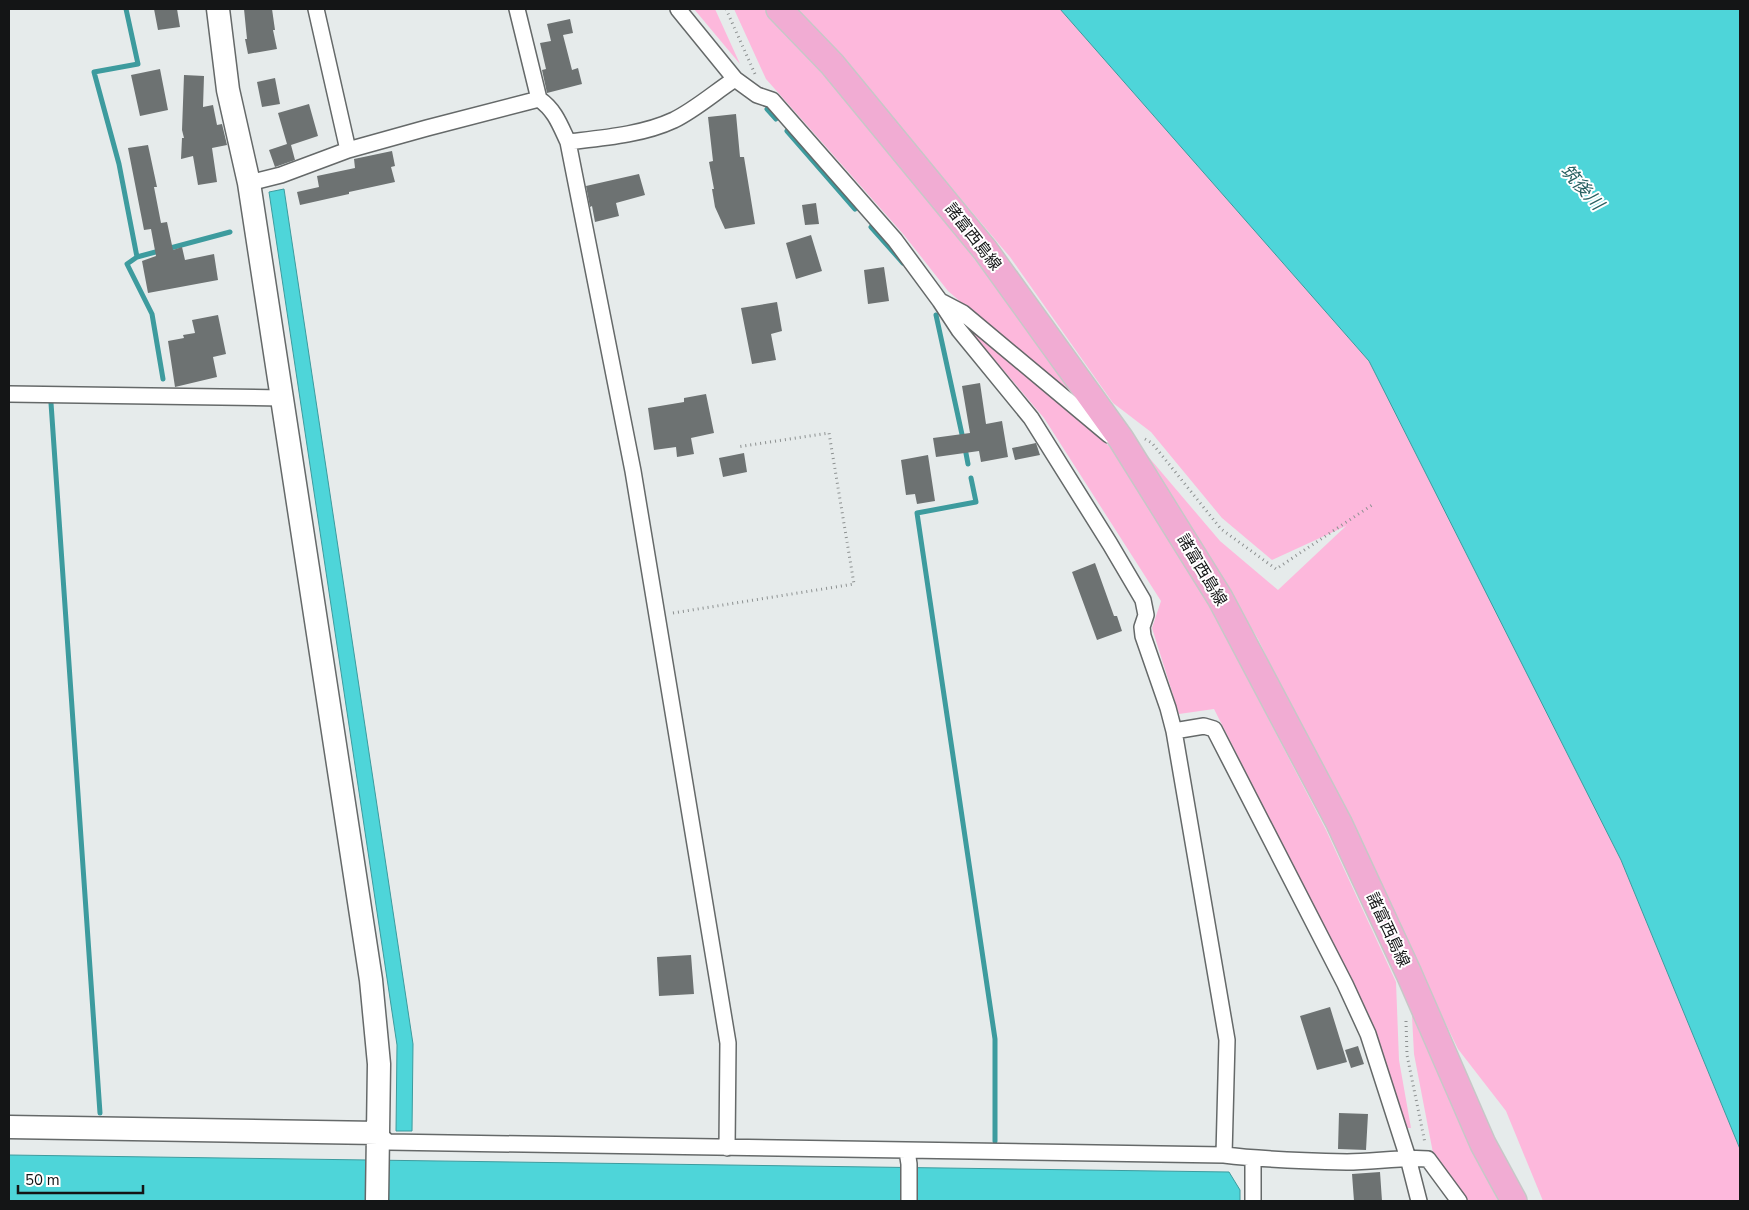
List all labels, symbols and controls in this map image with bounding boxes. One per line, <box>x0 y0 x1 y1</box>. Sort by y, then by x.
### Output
water label: 筑後川 <box>1555 159 1610 217</box>
street label: 諸富西島線 <box>940 199 1006 275</box>
street label: 諸富西島線 <box>1172 530 1232 610</box>
street label: 諸富西島線 <box>1361 889 1415 971</box>
scale bar <box>18 1162 142 1194</box>
text: 50 m <box>25 1170 60 1190</box>

